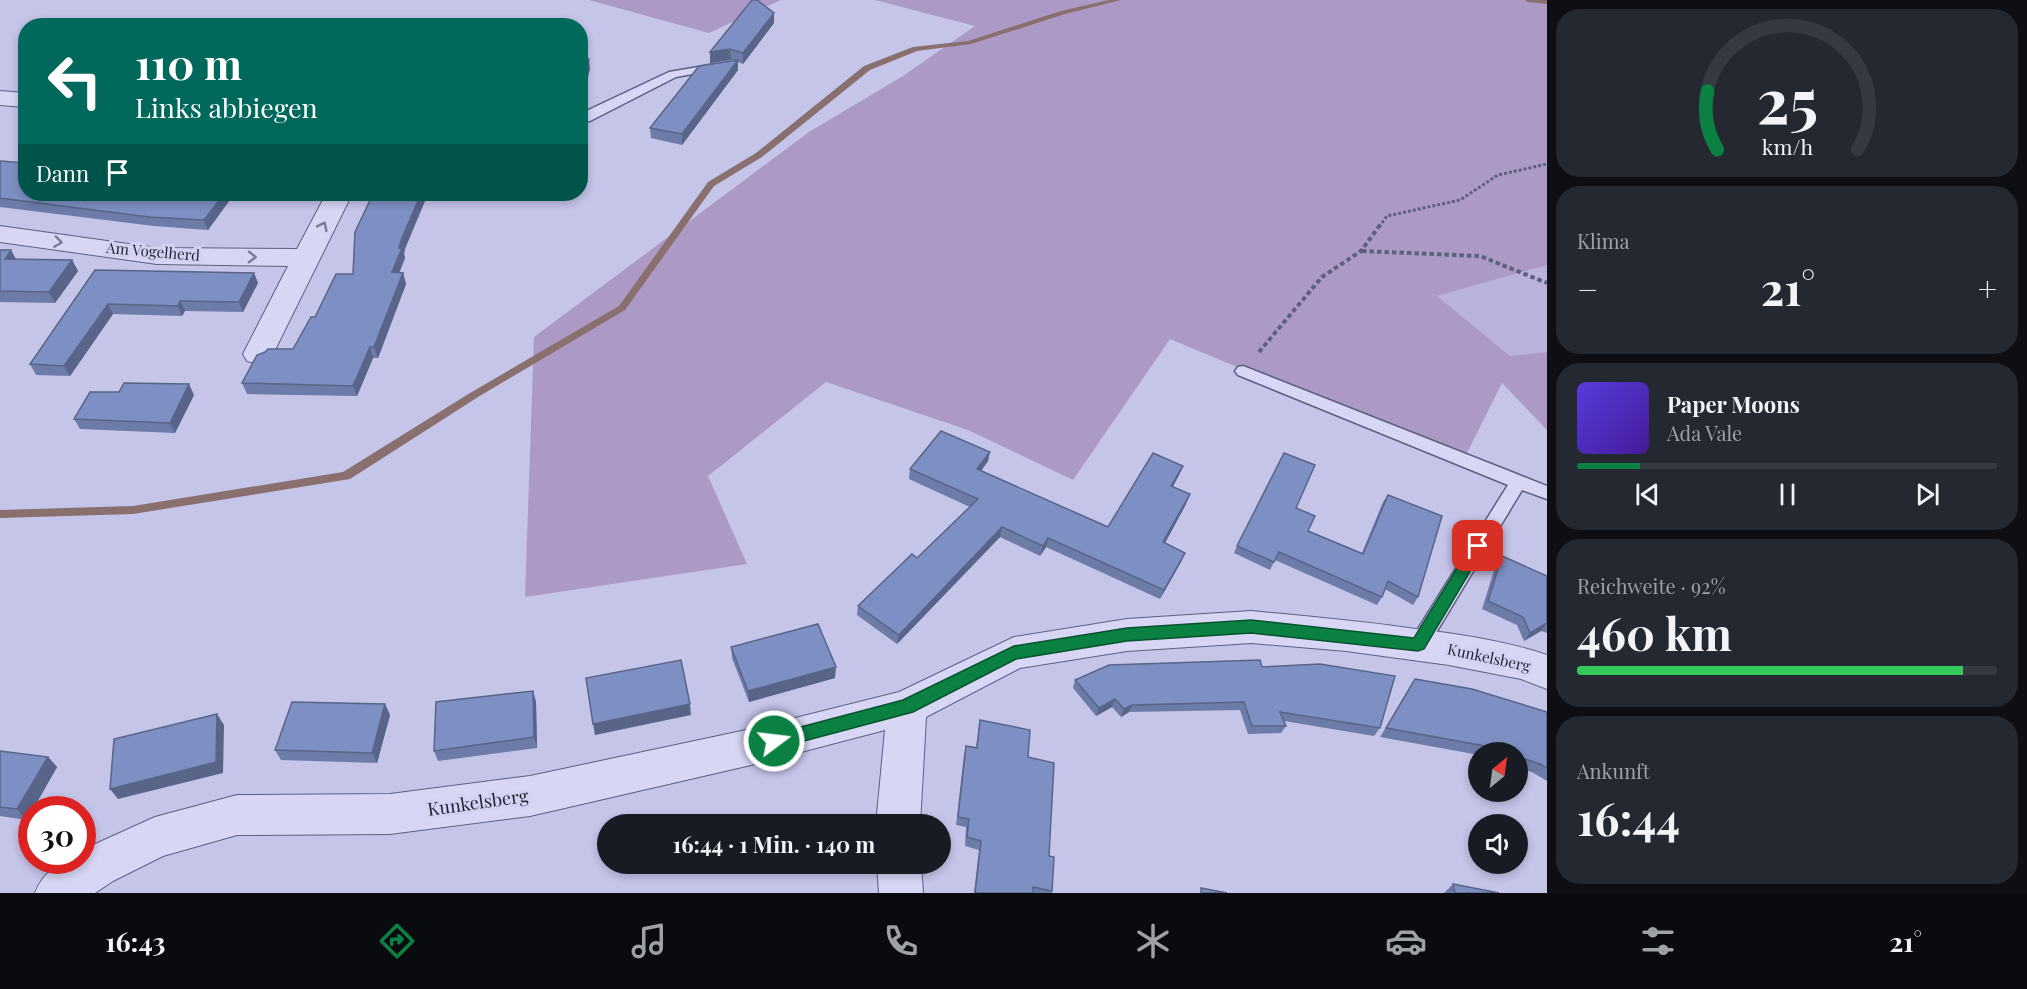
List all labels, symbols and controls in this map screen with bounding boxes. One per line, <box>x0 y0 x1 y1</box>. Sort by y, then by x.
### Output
text: 110 m <box>135 35 242 91</box>
icon: left <box>36 42 114 120</box>
text: 25 <box>1756 56 1818 140</box>
text: Links abbiegen <box>135 89 318 125</box>
text: km/h <box>1761 132 1813 160</box>
icon: arrive <box>101 156 134 189</box>
text: Dann <box>36 158 89 188</box>
one-way arrow <box>316 221 327 232</box>
text: Klima <box>1577 227 1629 254</box>
one-way arrow <box>53 236 63 248</box>
street label: Am Vogelherd <box>104 237 201 265</box>
one-way arrow <box>248 251 257 263</box>
text: 21° <box>1761 257 1815 317</box>
text: − <box>1577 266 1598 310</box>
text: + <box>1978 266 1997 310</box>
text: Paper Moons <box>1667 389 1800 419</box>
text: Ada Vale <box>1667 419 1742 446</box>
icon: previous <box>1631 478 1664 511</box>
icon: pause <box>1771 478 1804 511</box>
icon: next <box>1911 478 1944 511</box>
pin <box>1452 520 1503 571</box>
icon: arrive <box>1461 529 1494 562</box>
text: Reichweite · 92% <box>1577 572 1725 599</box>
text: 460 km <box>1577 602 1732 662</box>
street label: Kunkelsberg <box>1446 638 1533 676</box>
position arrow <box>742 709 806 773</box>
north arrow <box>1468 742 1528 802</box>
map controls <box>1468 742 1528 874</box>
text: Ankunft <box>1577 757 1650 784</box>
street label: Kunkelsberg <box>426 783 530 821</box>
text: 16:44 <box>1577 787 1680 847</box>
speed limit sign: 30 <box>18 796 96 874</box>
button: sound <box>1468 814 1528 874</box>
text: 16:44 · 1 Min. · 140 m <box>673 829 875 859</box>
icon: directions <box>376 920 418 962</box>
icon: music <box>628 920 670 962</box>
icon: phone <box>880 920 922 962</box>
icon: climate <box>1132 920 1174 962</box>
icon: car <box>1385 920 1427 962</box>
icon: filters <box>1637 920 1679 962</box>
text: 16:43 <box>105 923 165 959</box>
text: 21° <box>1889 923 1922 959</box>

